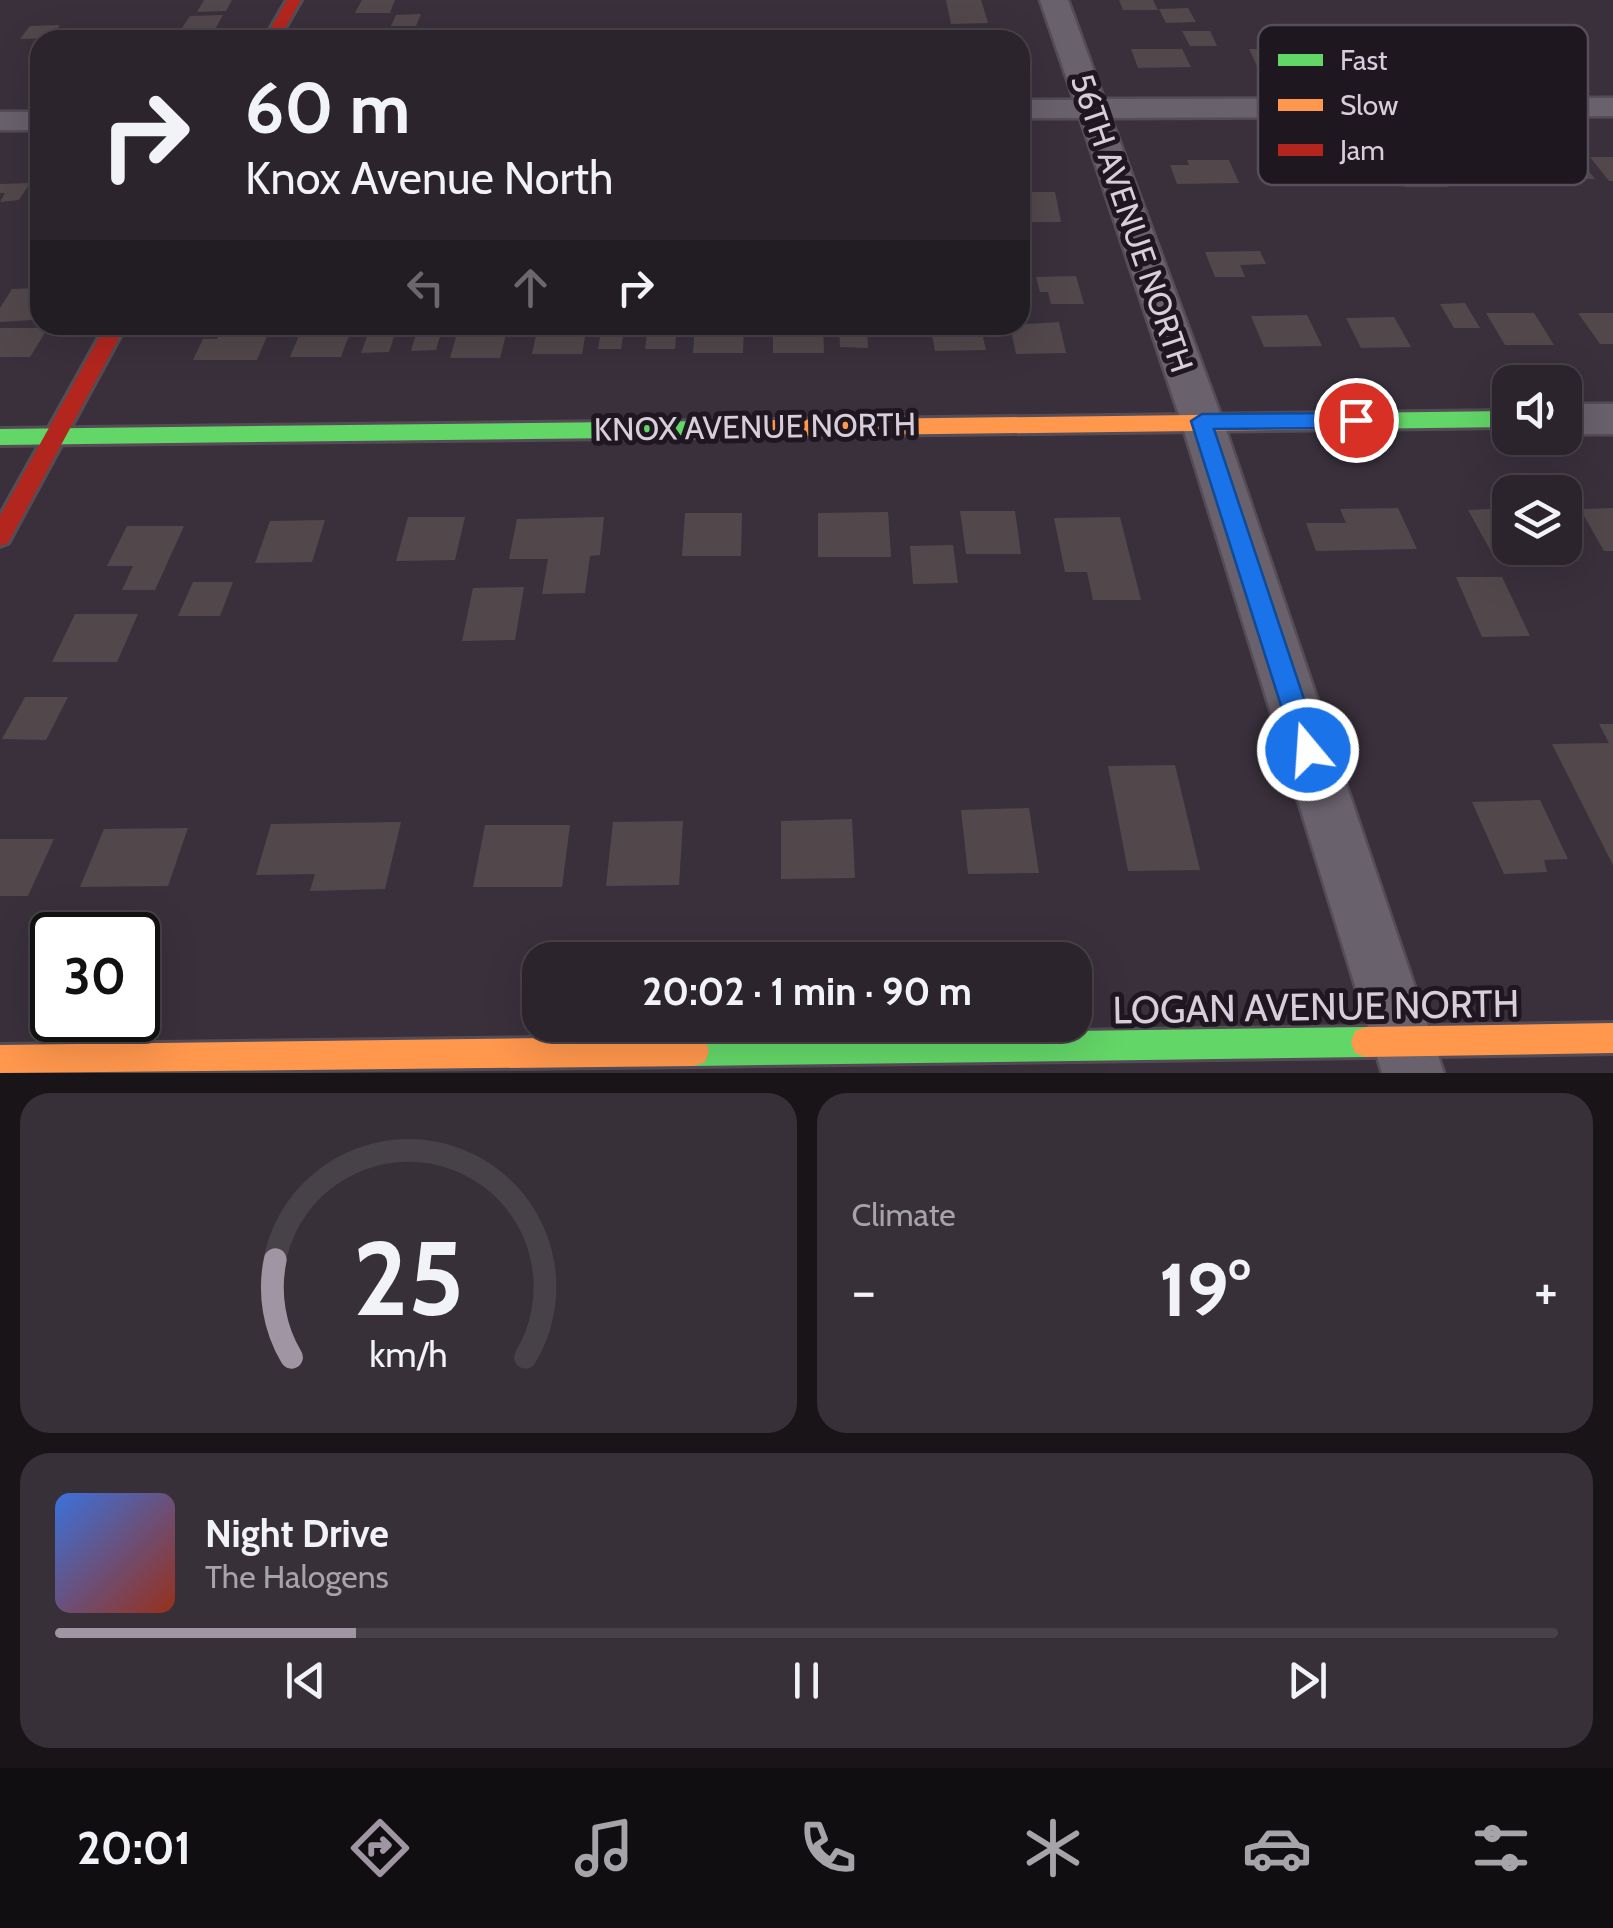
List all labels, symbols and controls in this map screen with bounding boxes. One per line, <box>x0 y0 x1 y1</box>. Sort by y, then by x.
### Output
legend <box>1258 25 1588 185</box>
text: Fast <box>1340 43 1388 77</box>
text: 60 m <box>245 65 410 151</box>
street label: 56TH AVENUE NORTH <box>1063 68 1202 377</box>
icon: right <box>80 70 210 200</box>
text: Slow <box>1340 88 1398 122</box>
text: Jam <box>1339 133 1385 167</box>
text: Knox Avenue North <box>245 151 613 205</box>
icon: left <box>398 260 453 315</box>
icon: ahead <box>503 260 558 315</box>
icon: right <box>608 260 663 315</box>
map controls <box>1492 365 1582 565</box>
button: sound <box>1492 365 1582 455</box>
pin <box>1314 378 1399 463</box>
icon: arrive <box>1329 393 1384 448</box>
street label: KNOX AVENUE NORTH <box>594 404 916 449</box>
button: layers <box>1492 475 1582 565</box>
position arrow <box>1256 698 1360 802</box>
speed limit sign: 30 <box>30 912 160 1042</box>
text: 20:02 · 1 min · 90 m <box>642 968 972 1015</box>
street label: LOGAN AVENUE NORTH <box>1112 979 1520 1034</box>
text: Climate <box>852 1195 956 1234</box>
text: 25 <box>353 1215 464 1341</box>
text: 19° <box>1159 1244 1251 1335</box>
text: − <box>852 1257 876 1324</box>
text: + <box>1534 1257 1558 1324</box>
text: km/h <box>369 1333 447 1376</box>
text: Night Drive <box>205 1510 389 1557</box>
text: The Halogens <box>205 1557 389 1596</box>
icon: previous <box>278 1653 333 1708</box>
icon: pause <box>779 1653 834 1708</box>
icon: next <box>1280 1653 1335 1708</box>
icon: directions <box>345 1813 415 1883</box>
icon: music <box>569 1813 639 1883</box>
icon: phone <box>793 1813 863 1883</box>
icon: climate <box>1018 1813 1088 1883</box>
icon: car <box>1242 1813 1312 1883</box>
icon: filters <box>1466 1813 1536 1883</box>
text: 20:01 <box>77 1821 191 1875</box>

